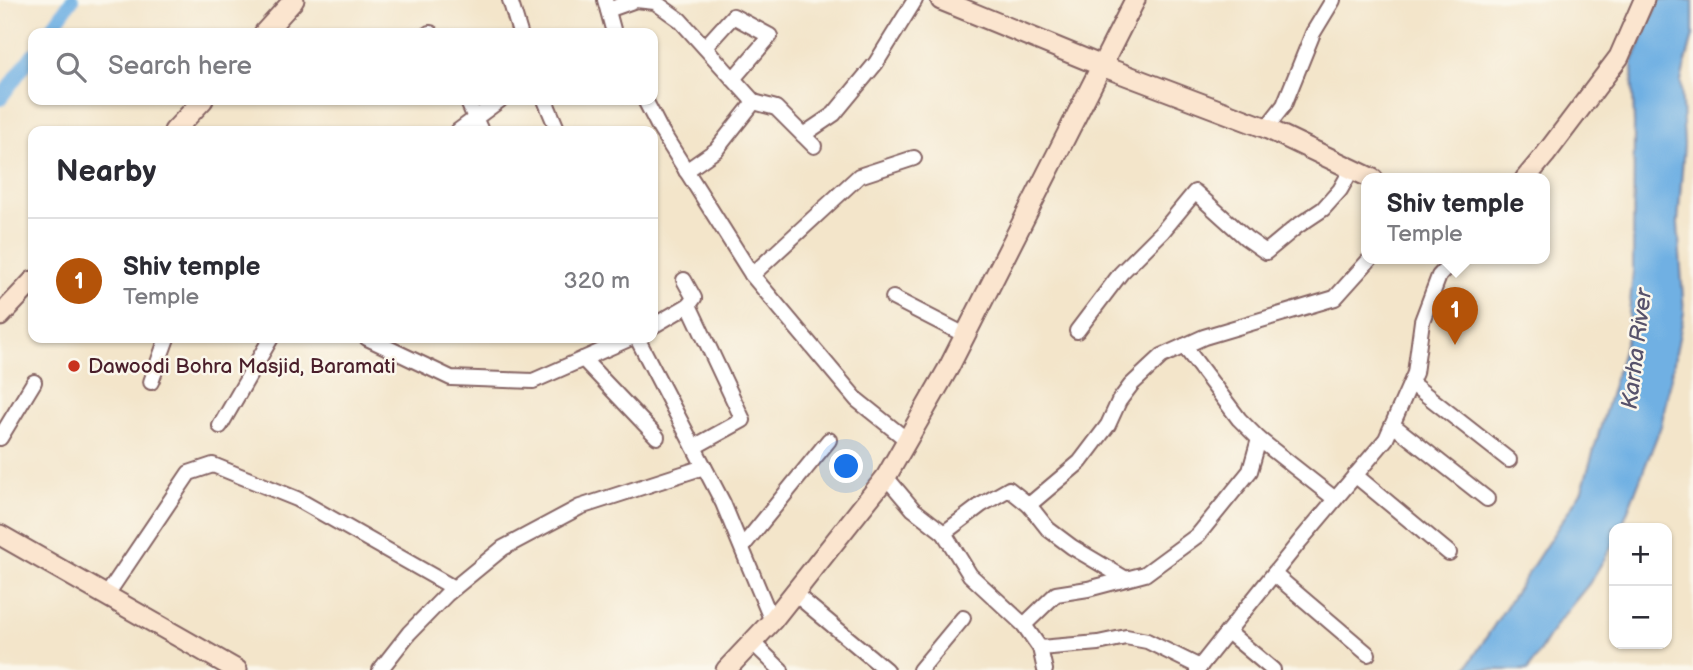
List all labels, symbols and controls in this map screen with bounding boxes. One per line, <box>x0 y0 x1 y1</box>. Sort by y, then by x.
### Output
search box <box>28 28 658 105</box>
icon: search <box>52 48 90 86</box>
text: Search here <box>108 51 252 82</box>
text: Nearby <box>56 154 156 190</box>
popup <box>1361 173 1550 264</box>
text: Shiv temple <box>1387 189 1524 220</box>
text: Temple <box>1387 220 1463 248</box>
text: Shiv temple <box>123 252 261 283</box>
text: 1 <box>74 267 84 295</box>
text: 320 m <box>564 267 630 295</box>
text: Temple <box>123 283 199 311</box>
water label: Karha River <box>1616 286 1658 411</box>
pin: 1 <box>1432 287 1478 345</box>
place label: Dawoodi Bohra Masjid, Baramati <box>88 354 396 379</box>
marker: Dawoodi Bohra Masjid, Baramati <box>66 358 82 374</box>
your location <box>829 449 863 483</box>
map controls <box>1609 523 1672 649</box>
button: + <box>1609 523 1672 586</box>
button: − <box>1609 586 1672 649</box>

